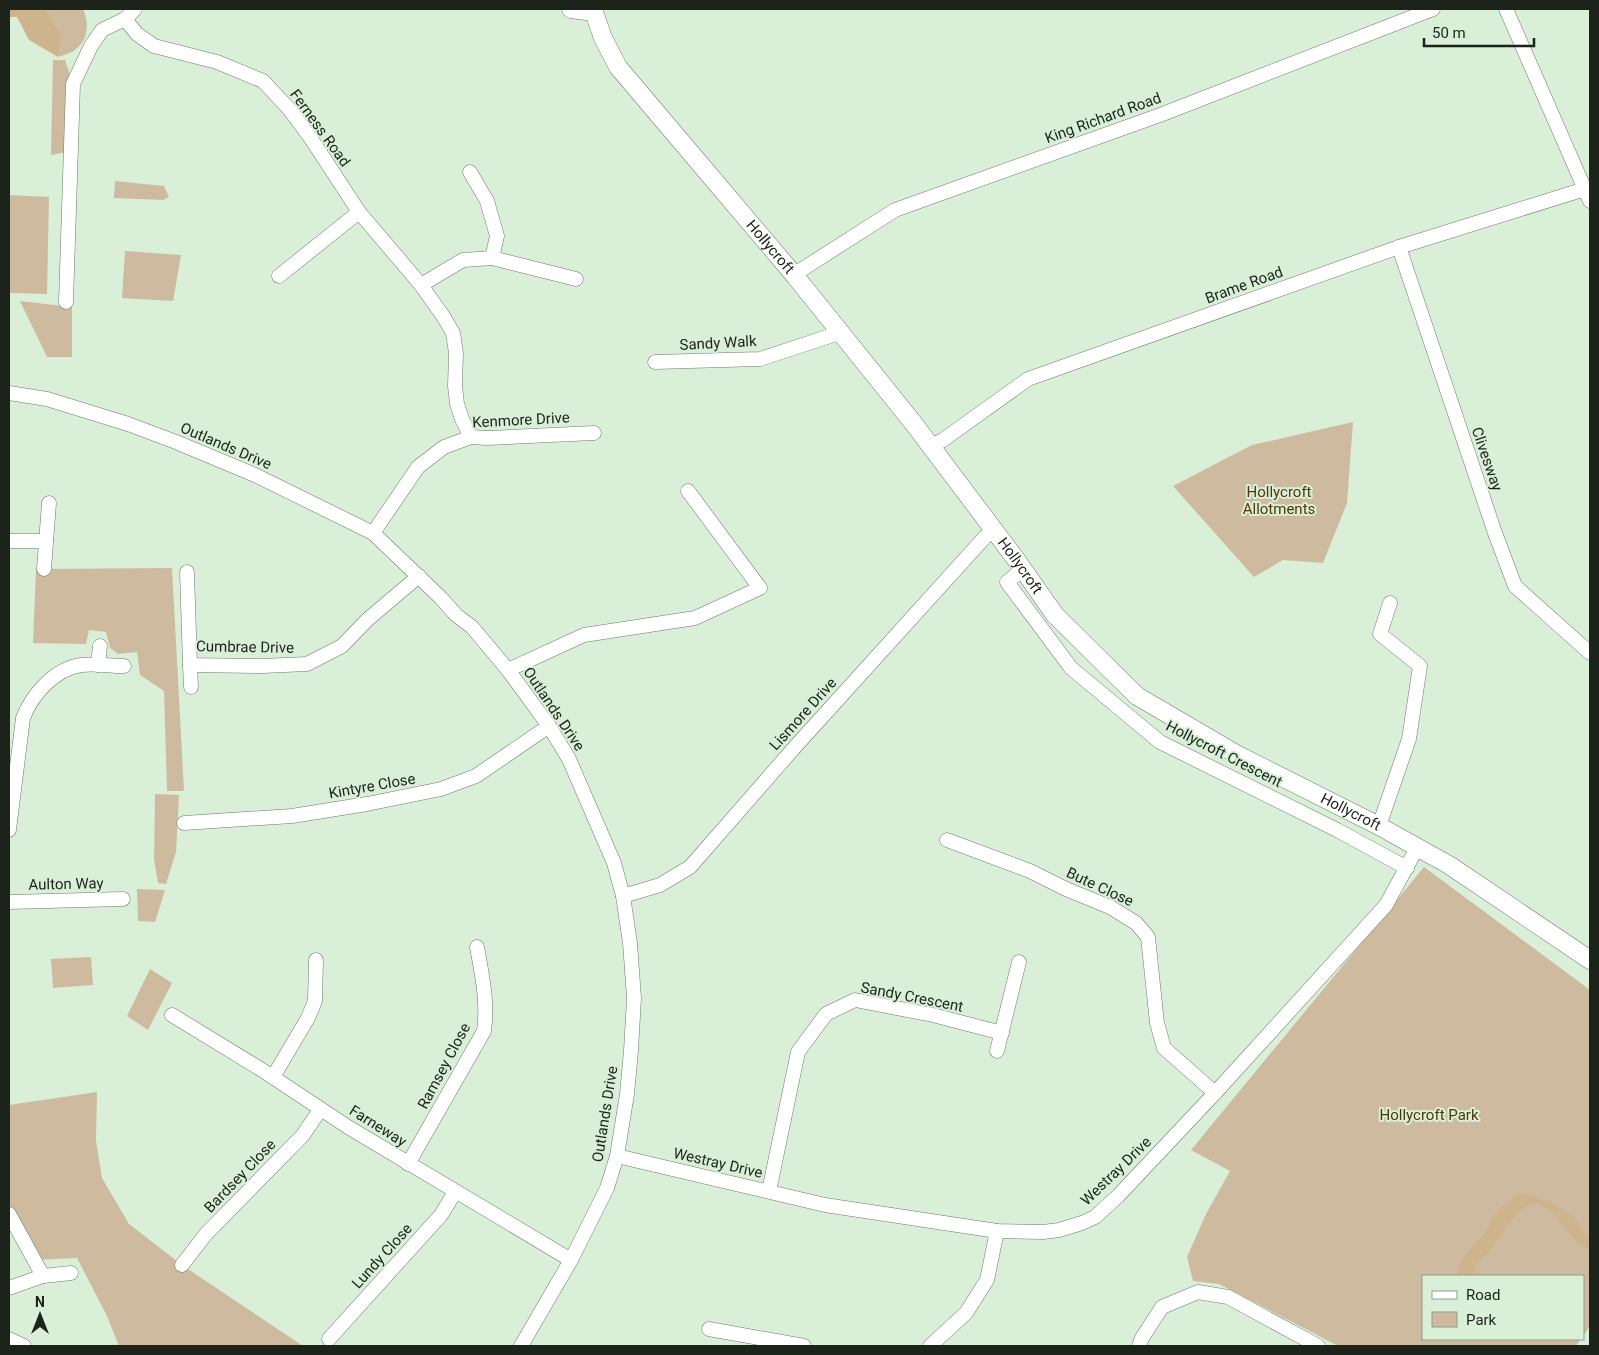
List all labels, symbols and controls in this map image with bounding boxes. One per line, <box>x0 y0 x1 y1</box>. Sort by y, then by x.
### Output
scale bar <box>1424 15 1534 47</box>
text: 50 m <box>1432 24 1466 42</box>
street label: Ferness Road <box>286 86 354 170</box>
street label: King Richard Road <box>1043 89 1163 147</box>
street label: Hollycroft <box>743 216 798 278</box>
street label: Brame Road <box>1203 263 1285 307</box>
street label: Sandy Walk <box>679 332 757 354</box>
street label: Kenmore Drive <box>472 408 570 432</box>
street label: Outlands Drive <box>178 419 274 473</box>
street label: Clivesway <box>1468 425 1506 493</box>
park label: Hollycroft Allotments <box>1243 483 1315 518</box>
street label: Hollycroft <box>994 534 1046 597</box>
street label: Cumbrae Drive <box>196 637 294 657</box>
street label: Outlands Drive <box>519 664 589 754</box>
street label: Lismore Drive <box>766 674 840 754</box>
street label: Hollycroft Crescent <box>1163 717 1285 791</box>
street label: Kintyre Close <box>327 770 417 802</box>
street label: Hollycroft <box>1318 789 1384 835</box>
street label: Bute Close <box>1064 864 1136 910</box>
street label: Aulton Way <box>28 874 104 894</box>
street label: Sandy Crescent <box>859 978 965 1016</box>
street label: Ramsey Close <box>414 1020 474 1112</box>
street label: Outlands Drive <box>589 1065 621 1163</box>
street label: Farneway <box>346 1101 410 1151</box>
park label: Hollycroft Park <box>1380 1106 1479 1124</box>
street label: Westray Drive <box>1077 1133 1155 1209</box>
street label: Bardsey Close <box>201 1136 279 1216</box>
street label: Westray Drive <box>672 1144 764 1182</box>
street label: Lundy Close <box>348 1220 416 1292</box>
legend <box>1422 1275 1584 1340</box>
text: Road <box>1466 1286 1500 1304</box>
north arrow <box>15 1290 65 1340</box>
text: N <box>35 1294 45 1310</box>
text: Park <box>1466 1311 1497 1329</box>

